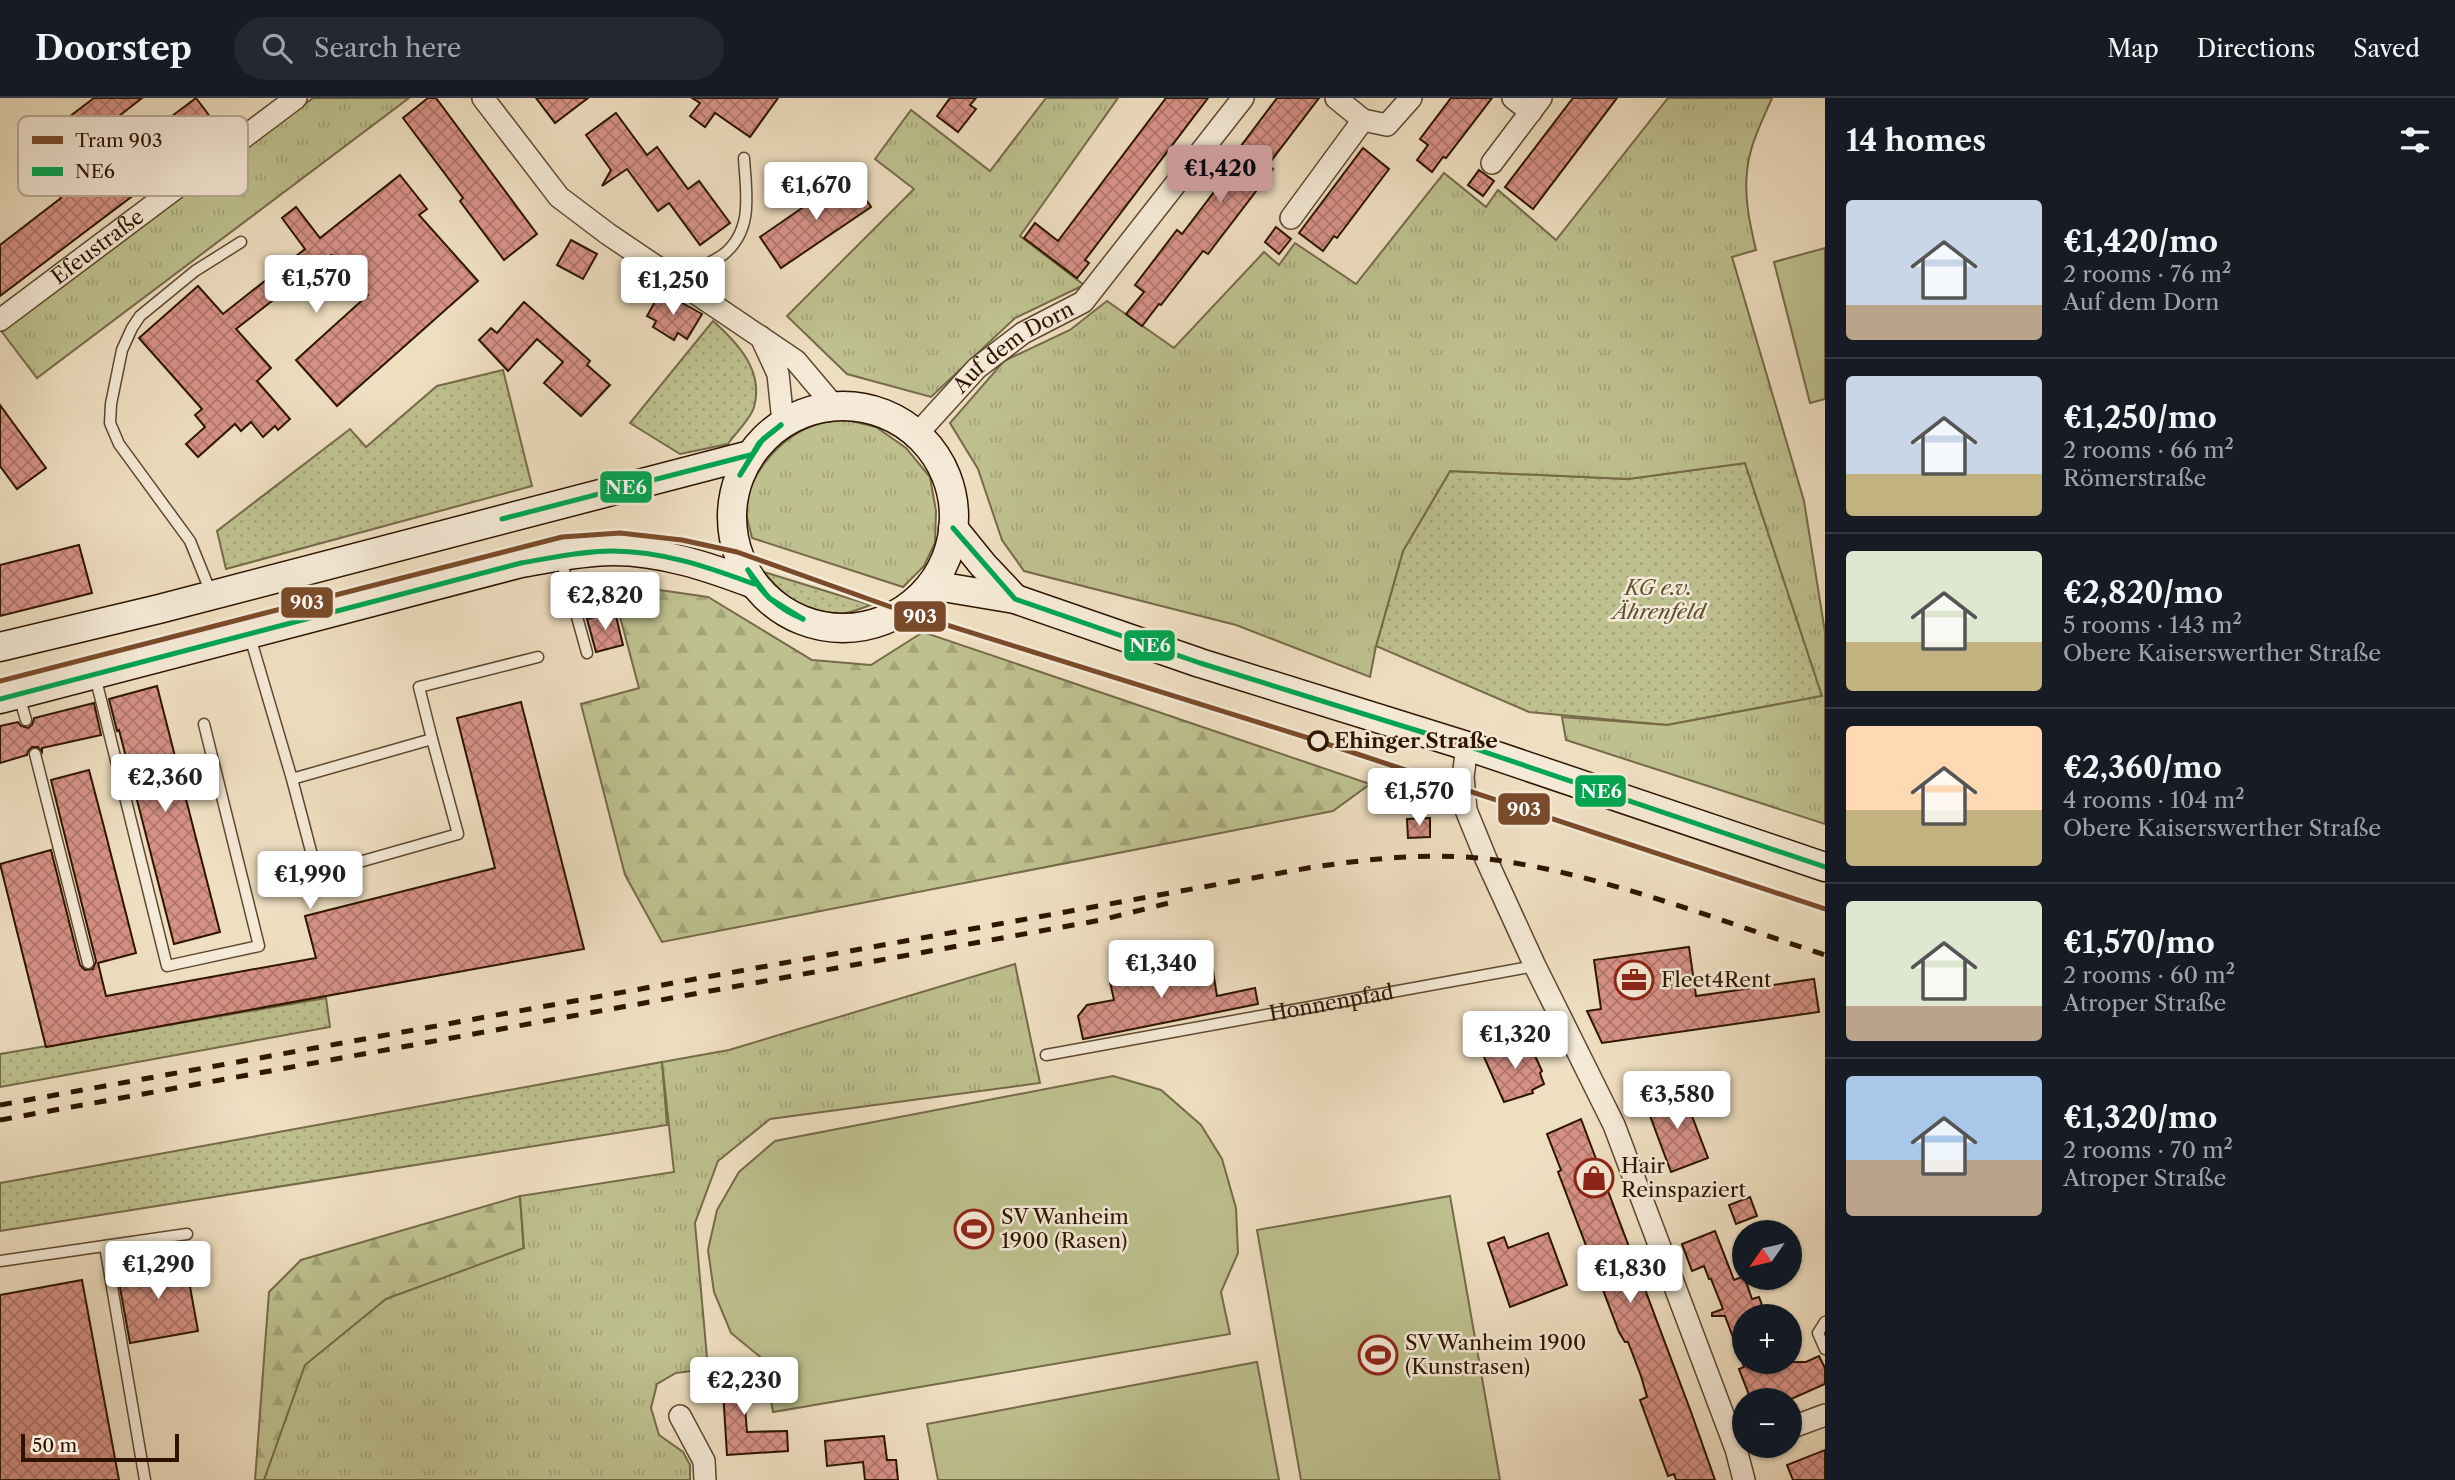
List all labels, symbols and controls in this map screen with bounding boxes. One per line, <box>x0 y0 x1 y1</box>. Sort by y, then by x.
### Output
search box <box>234 17 724 80</box>
text: Doorstep <box>35 28 192 69</box>
icon: search <box>258 29 296 67</box>
text: Search here <box>314 32 461 64</box>
text: Map <box>2107 34 2159 63</box>
text: Directions <box>2197 34 2315 63</box>
text: Saved <box>2353 34 2420 63</box>
legend <box>18 116 248 196</box>
icon: filters <box>2396 121 2434 159</box>
text: 14 homes <box>1846 122 1986 159</box>
text: Tram 903 <box>75 129 162 152</box>
pin: €1,420 <box>1163 146 1277 205</box>
text: €1,420 <box>1183 154 1257 182</box>
text: NE6 <box>75 160 115 183</box>
pin: €1,670 <box>759 162 873 222</box>
text: €1,670 <box>780 171 852 199</box>
street label: Efeustraße <box>46 204 148 289</box>
text: €1,420/mo <box>2063 223 2218 260</box>
icon: home <box>1902 228 1986 312</box>
pin: €1,570 <box>259 256 373 315</box>
pin: €1,250 <box>616 258 730 317</box>
text: 2 rooms · 76 m² <box>2063 260 2231 288</box>
text: €1,570 <box>281 264 351 292</box>
text: €1,250 <box>637 266 709 294</box>
text: Auf dem Dorn <box>2063 288 2219 316</box>
street label: Auf dem Dorn <box>947 296 1078 399</box>
text: €1,250/mo <box>2063 399 2217 436</box>
icon: home <box>1902 404 1986 488</box>
text: 2 rooms · 66 m² <box>2063 436 2234 464</box>
text: Römerstraße <box>2063 464 2206 492</box>
line badge: NE6 <box>599 470 653 504</box>
text: NE6 <box>605 476 647 499</box>
pin: €2,820 <box>548 573 662 632</box>
text: €2,820/mo <box>2063 574 2223 611</box>
park label: KG e.v. Ährenfeld <box>1609 575 1708 624</box>
icon: home <box>1902 579 1986 663</box>
text: €2,820 <box>567 581 643 609</box>
line badge: 903 <box>280 586 334 619</box>
text: 903 <box>290 591 324 614</box>
line badge: 903 <box>893 600 947 633</box>
text: 903 <box>903 605 937 628</box>
text: 5 rooms · 143 m² <box>2063 611 2242 639</box>
line badge: NE6 <box>1123 629 1176 662</box>
text: NE6 <box>1129 634 1171 657</box>
text: Obere Kaiserswerther Straße <box>2063 639 2381 667</box>
place label: Ehinger Straße <box>1334 728 1498 753</box>
marker: Ehinger Straße <box>1308 731 1328 751</box>
text: €2,360/mo <box>2063 749 2222 786</box>
pin: €2,360 <box>108 754 222 814</box>
icon: home <box>1902 754 1986 838</box>
text: €2,360 <box>127 763 203 791</box>
pin: €1,570 <box>1362 768 1476 828</box>
line badge: NE6 <box>1574 774 1627 808</box>
text: €1,570 <box>1384 777 1454 805</box>
text: NE6 <box>1580 780 1622 803</box>
text: 4 rooms · 104 m² <box>2063 786 2245 814</box>
line badge: 903 <box>1497 792 1551 826</box>
text: 903 <box>1507 798 1541 821</box>
text: Obere Kaiserswerther Straße <box>2063 814 2381 842</box>
pin: €1,990 <box>253 852 367 911</box>
text: €1,990 <box>274 860 346 888</box>
text: €1,570/mo <box>2063 924 2215 961</box>
icon: home <box>1902 929 1986 1013</box>
pin: €1,340 <box>1104 940 1218 1000</box>
text: €1,340 <box>1125 949 1197 977</box>
office icon: Fleet4Rent <box>1613 959 1655 1001</box>
text: 2 rooms · 60 m² <box>2063 961 2235 989</box>
place label: Fleet4Rent <box>1661 967 1772 992</box>
street label: Honnenpfad <box>1267 979 1396 1026</box>
text: Atroper Straße <box>2063 989 2226 1017</box>
pin: €1,320 <box>1458 1012 1572 1071</box>
text: €1,320 <box>1479 1020 1551 1048</box>
pin: €3,580 <box>1620 1072 1734 1131</box>
text: €3,580 <box>1639 1080 1715 1108</box>
text: €1,320/mo <box>2063 1099 2217 1136</box>
icon: home <box>1902 1104 1986 1188</box>
text: 2 rooms · 70 m² <box>2063 1136 2233 1164</box>
place label: Hair Reinspaziert <box>1621 1153 1747 1202</box>
shop icon: Hair Reinspaziert <box>1573 1157 1615 1199</box>
text: Atroper Straße <box>2063 1164 2226 1192</box>
place label: SV Wanheim 1900 (Rasen) <box>1001 1204 1129 1253</box>
sports icon: SV Wanheim 1900 (Rasen) <box>953 1208 995 1250</box>
north arrow <box>1732 1220 1802 1290</box>
map controls <box>1732 1220 1802 1458</box>
pin: €1,290 <box>101 1242 215 1301</box>
pin: €1,830 <box>1573 1246 1687 1305</box>
text: €1,290 <box>121 1250 195 1278</box>
text: €1,830 <box>1593 1254 1667 1282</box>
button: + <box>1732 1304 1802 1374</box>
place label: SV Wanheim 1900 (Kunstrasen) <box>1405 1330 1586 1379</box>
sports icon: SV Wanheim 1900 (Kunstrasen) <box>1357 1334 1399 1376</box>
pin: €2,230 <box>687 1358 801 1417</box>
text: €2,230 <box>706 1366 782 1394</box>
button: − <box>1732 1388 1802 1458</box>
scale bar <box>21 1431 178 1463</box>
text: 50 m <box>32 1434 77 1457</box>

